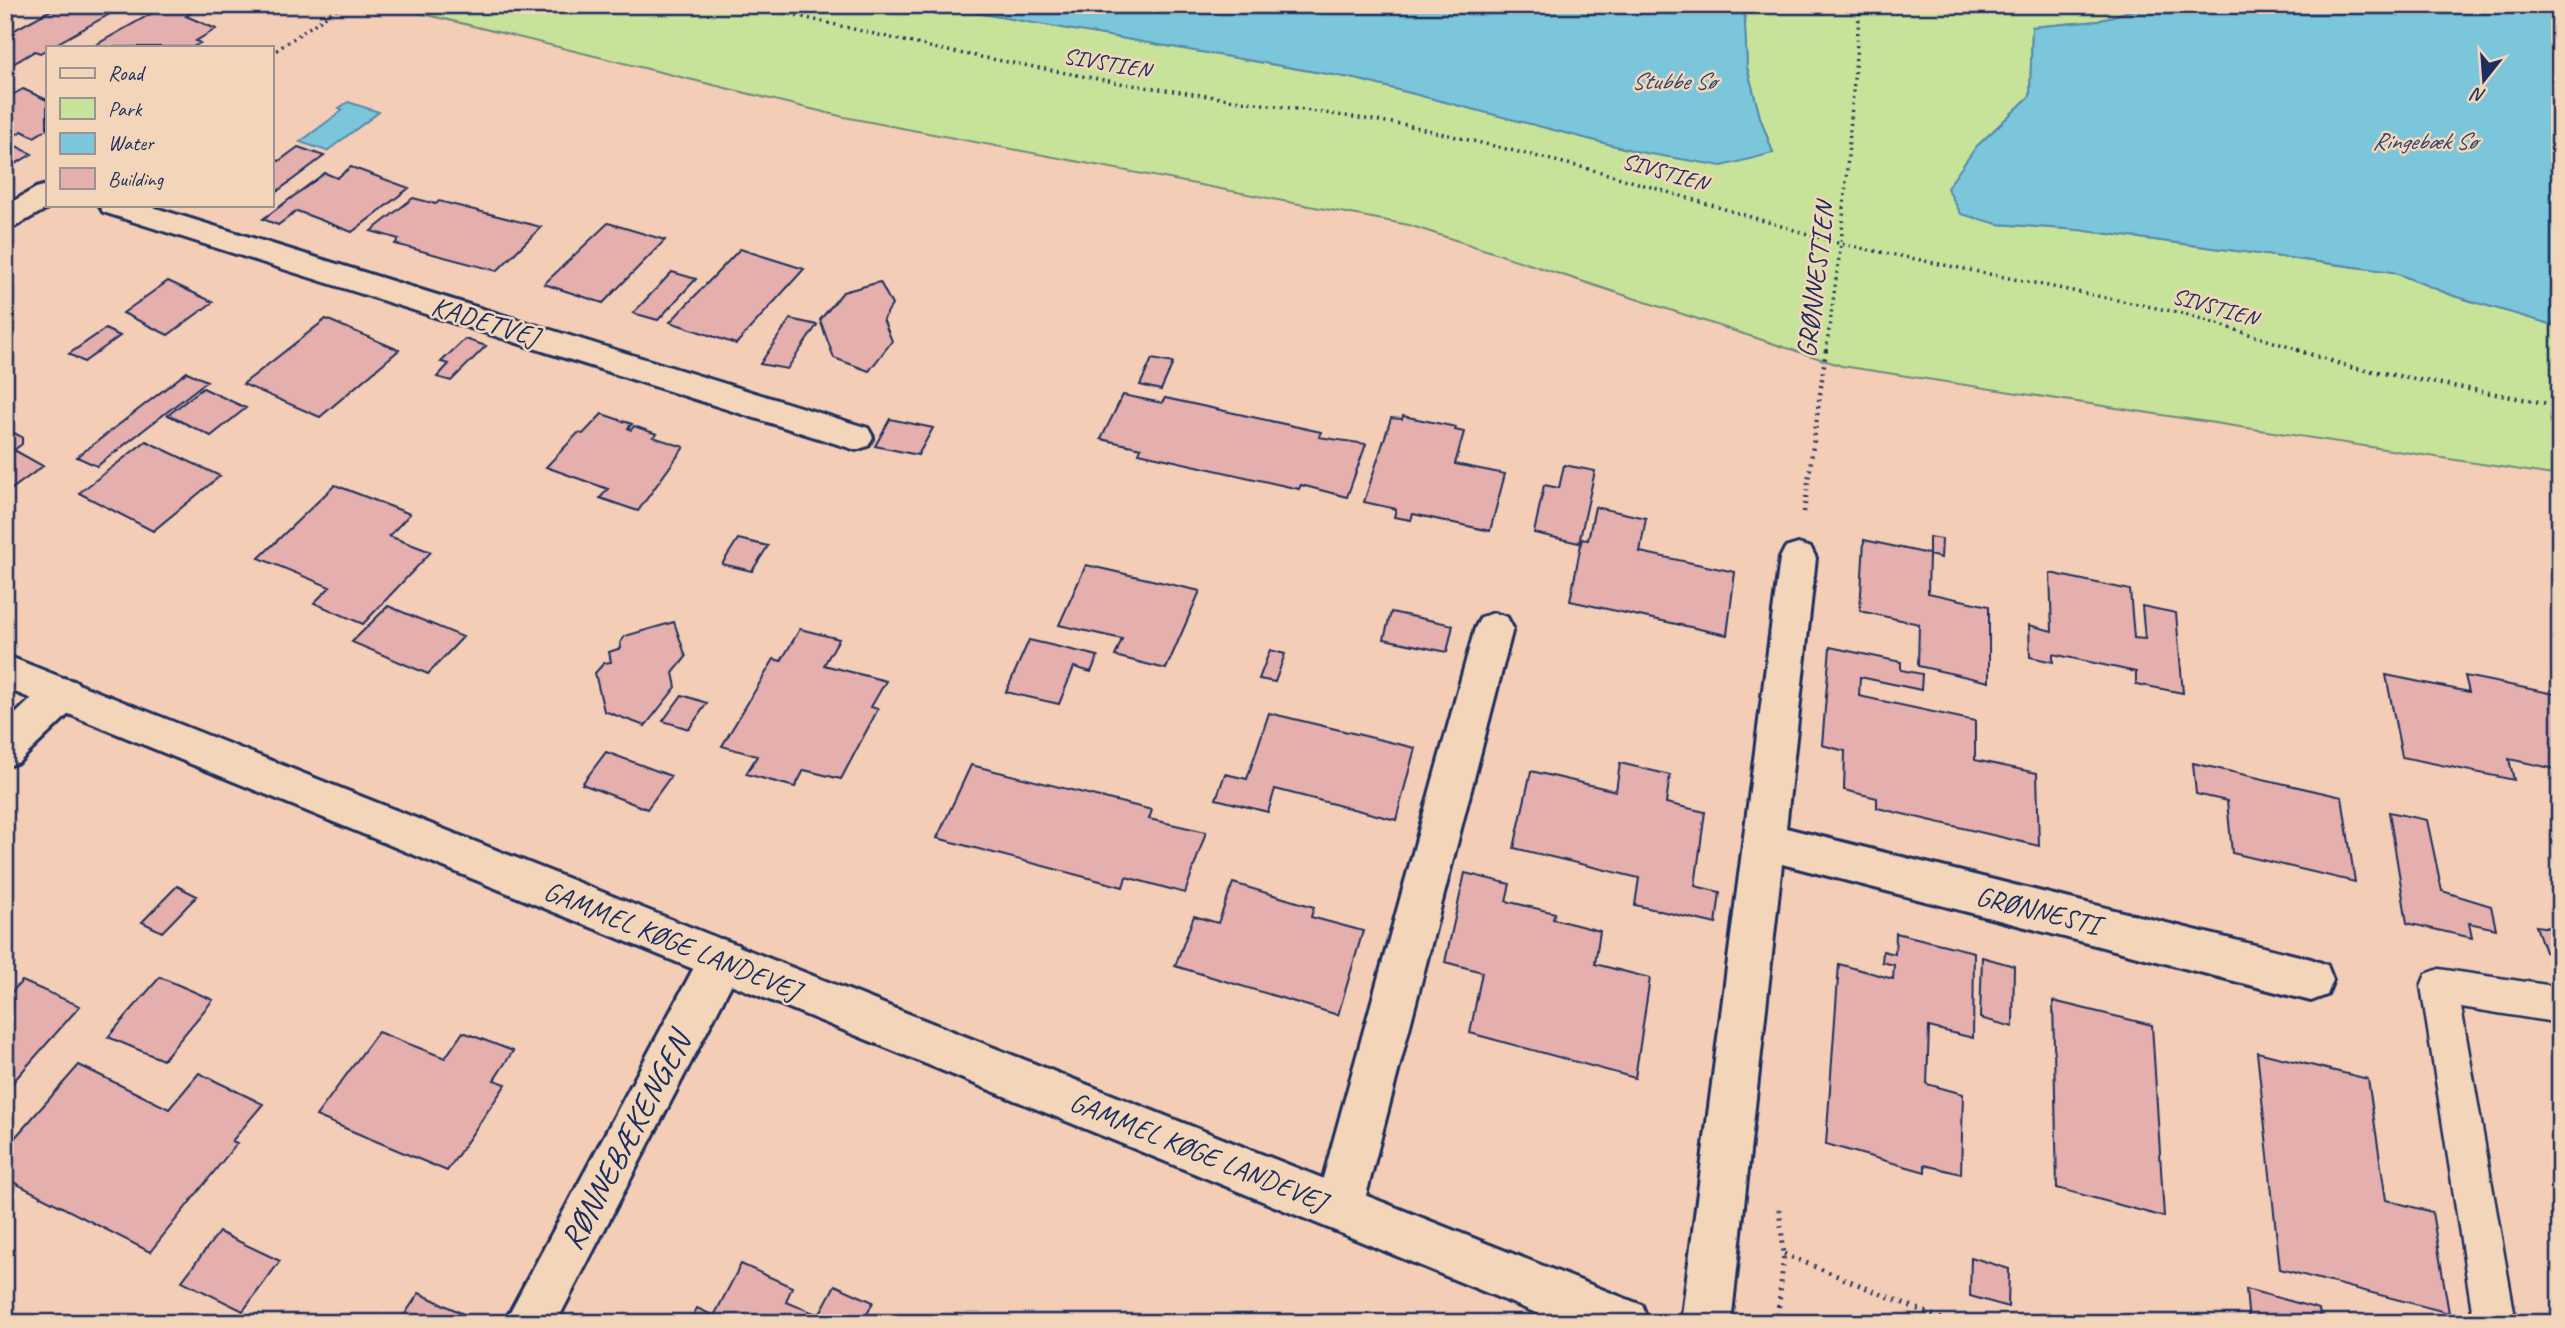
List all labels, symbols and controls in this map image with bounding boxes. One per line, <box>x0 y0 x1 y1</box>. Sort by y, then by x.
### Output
street label: SIVSTIEN <box>1061 41 1156 85</box>
legend <box>46 46 273 206</box>
north arrow <box>2450 46 2520 116</box>
text: Road <box>108 60 147 86</box>
water label: Stubbe Sø <box>1631 66 1720 96</box>
text: N <box>2467 81 2488 108</box>
text: Park <box>108 96 143 122</box>
water label: Ringebæk Sø <box>2372 126 2481 156</box>
text: Water <box>108 130 155 156</box>
street label: SIVSTIEN <box>1619 146 1714 199</box>
text: Building <box>108 166 165 192</box>
street label: GRØNNESTIEN <box>1788 196 1842 360</box>
street label: SIVSTIEN <box>2169 281 2264 334</box>
street label: KADETVEJ <box>427 288 547 355</box>
street label: GAMMEL KØGE LANDEVEJ <box>539 873 809 1009</box>
street label: GRØNNESTI <box>1973 878 2109 944</box>
street label: RØNNEBÆKENGEN <box>550 1021 702 1257</box>
street label: GAMMEL KØGE LANDEVEJ <box>1065 1084 1335 1220</box>

